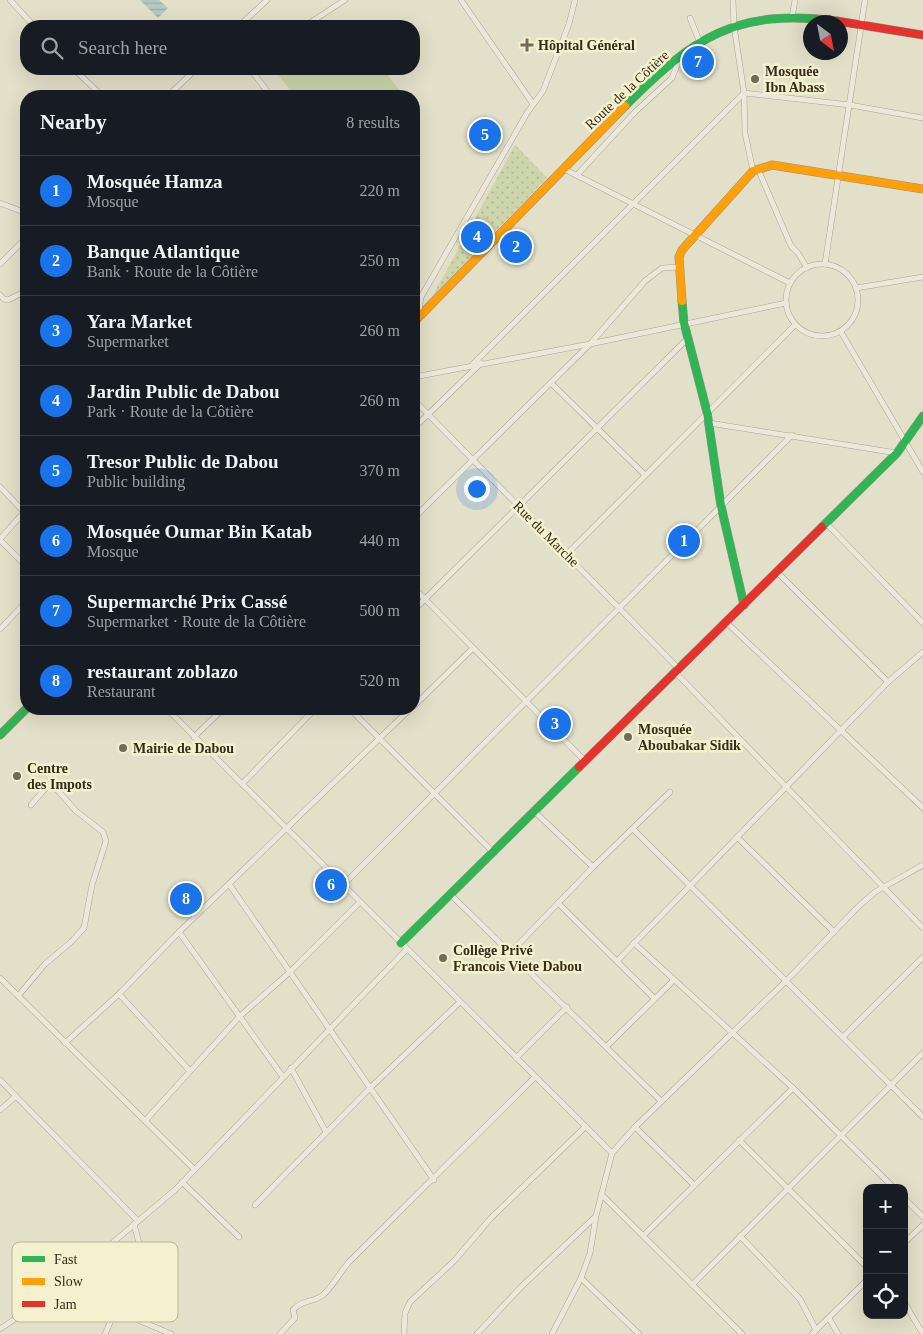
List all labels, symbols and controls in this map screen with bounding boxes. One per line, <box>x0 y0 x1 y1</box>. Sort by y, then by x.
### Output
north arrow <box>803 15 848 60</box>
search box <box>20 20 420 75</box>
icon: search <box>38 34 66 62</box>
text: Search here <box>78 37 167 58</box>
marker: Hôpital Général <box>520 38 534 52</box>
place label: Hôpital Général <box>538 38 635 53</box>
pin: 7 <box>682 43 714 81</box>
street label: Route de la Côtière <box>582 48 672 132</box>
place label: Mosquée Ibn Abass <box>765 64 825 95</box>
marker: Mosquée Ibn Abass <box>749 73 761 85</box>
text: Nearby <box>40 110 107 134</box>
text: 8 results <box>346 114 400 131</box>
pin: 5 <box>469 116 501 154</box>
text: Mosquée Hamza <box>87 171 223 192</box>
text: 1 <box>52 182 60 199</box>
text: 220 m <box>360 182 400 199</box>
text: Mosque <box>87 193 139 210</box>
pin: 4 <box>461 218 493 256</box>
pin: 2 <box>500 228 532 266</box>
text: Banque Atlantique <box>87 241 240 262</box>
text: 2 <box>52 252 60 269</box>
text: 250 m <box>360 252 400 269</box>
text: Bank · Route de la Côtière <box>87 263 258 280</box>
text: Yara Market <box>87 311 192 332</box>
text: 3 <box>52 322 60 339</box>
text: 260 m <box>360 322 400 339</box>
text: Supermarket <box>87 333 169 350</box>
text: Jardin Public de Dabou <box>87 381 280 402</box>
text: 4 <box>52 392 60 409</box>
text: 260 m <box>360 392 400 409</box>
text: Park · Route de la Côtière <box>87 403 254 420</box>
text: Tresor Public de Dabou <box>87 451 279 472</box>
text: 5 <box>52 462 60 479</box>
text: 370 m <box>360 462 400 479</box>
text: Public building <box>87 473 185 490</box>
your location <box>464 476 490 502</box>
street label: Rue du Marche <box>510 498 582 570</box>
text: Mosquée Oumar Bin Katab <box>87 521 312 542</box>
pin: 1 <box>668 522 700 560</box>
text: 6 <box>52 532 60 549</box>
text: 440 m <box>360 532 400 549</box>
text: Mosque <box>87 543 139 560</box>
text: Supermarché Prix Cassé <box>87 591 287 612</box>
text: 7 <box>52 602 60 619</box>
text: 500 m <box>360 602 400 619</box>
text: Supermarket · Route de la Côtière <box>87 613 306 630</box>
text: restaurant zoblazo <box>87 661 238 682</box>
text: 8 <box>52 672 60 689</box>
text: 520 m <box>360 672 400 689</box>
text: Restaurant <box>87 683 155 700</box>
pin: 3 <box>539 705 571 743</box>
place label: Mosquée Aboubakar Sidik <box>638 722 741 753</box>
marker: Mosquée Aboubakar Sidik <box>622 731 634 743</box>
place label: Mairie de Dabou <box>133 741 234 756</box>
marker: Mairie de Dabou <box>117 742 129 754</box>
place label: Centre des Impots <box>27 761 93 792</box>
marker: Centre des Impots <box>11 770 23 782</box>
pin: 6 <box>315 866 347 904</box>
pin: 8 <box>170 880 202 918</box>
place label: Collège Privé Francois Viete Dabou <box>453 943 582 974</box>
marker: Collège Privé Francois Viete Dabou <box>437 952 449 964</box>
map controls <box>863 1184 908 1319</box>
button: + <box>863 1184 908 1229</box>
button: − <box>863 1229 908 1274</box>
legend <box>12 1242 178 1322</box>
text: Fast <box>54 1252 77 1267</box>
text: Slow <box>54 1274 84 1289</box>
button: locate <box>863 1274 908 1319</box>
text: Jam <box>54 1297 77 1312</box>

